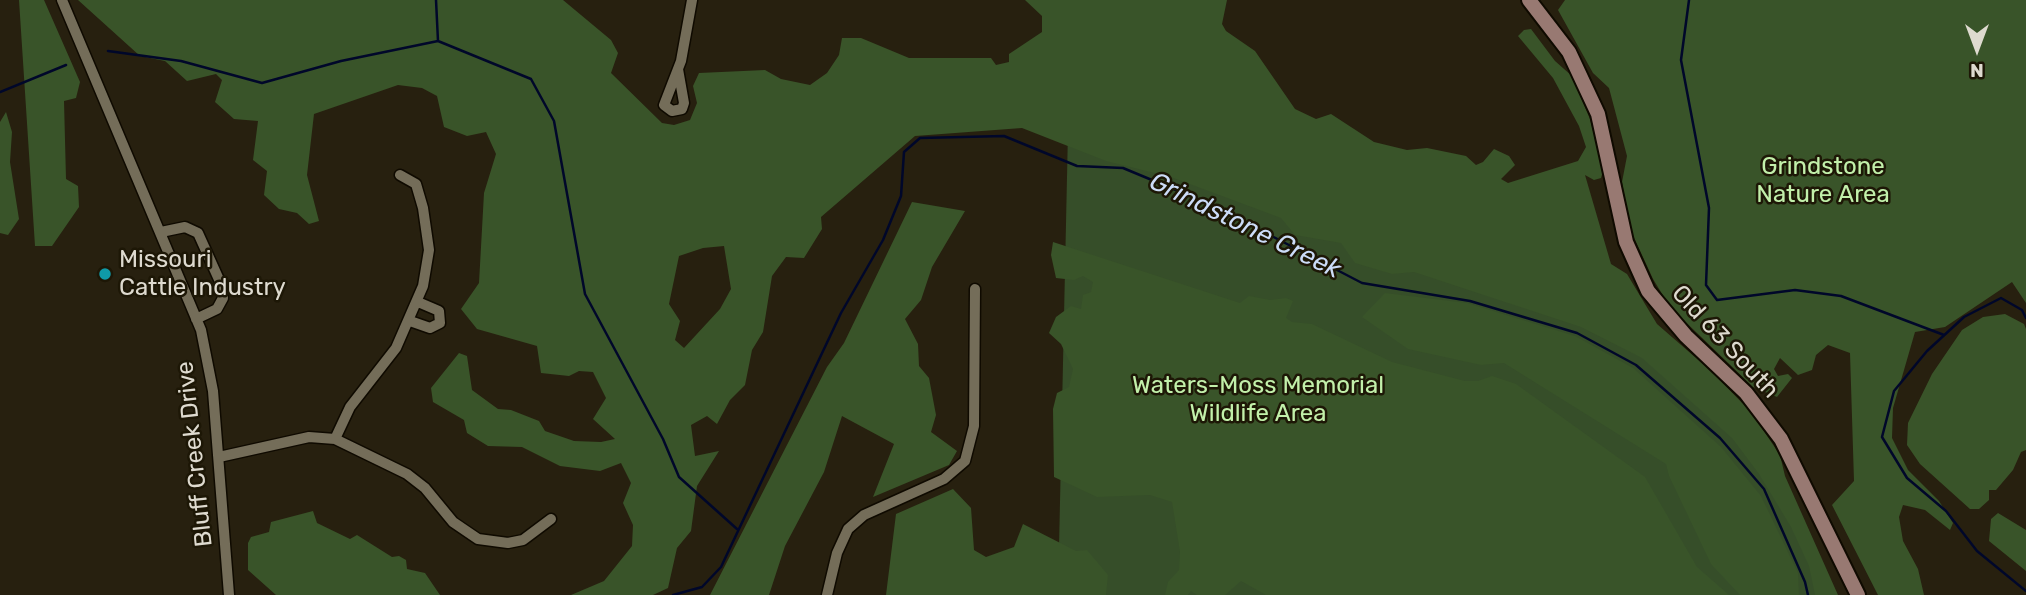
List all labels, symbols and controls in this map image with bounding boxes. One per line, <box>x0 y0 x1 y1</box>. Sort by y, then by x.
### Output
north arrow <box>1942 14 2012 84</box>
text: N <box>1970 59 1984 82</box>
park label: Grindstone Nature Area <box>1756 153 1890 209</box>
water label: Grindstone Creek <box>1144 166 1346 286</box>
place label: Missouri Cattle Industry <box>119 246 286 302</box>
marker: Missouri Cattle Industry <box>97 266 113 282</box>
street label: Old 63 South <box>1665 279 1785 405</box>
street label: Bluff Creek Drive <box>171 360 219 548</box>
park label: Waters-Moss Memorial Wildlife Area <box>1132 372 1384 428</box>

